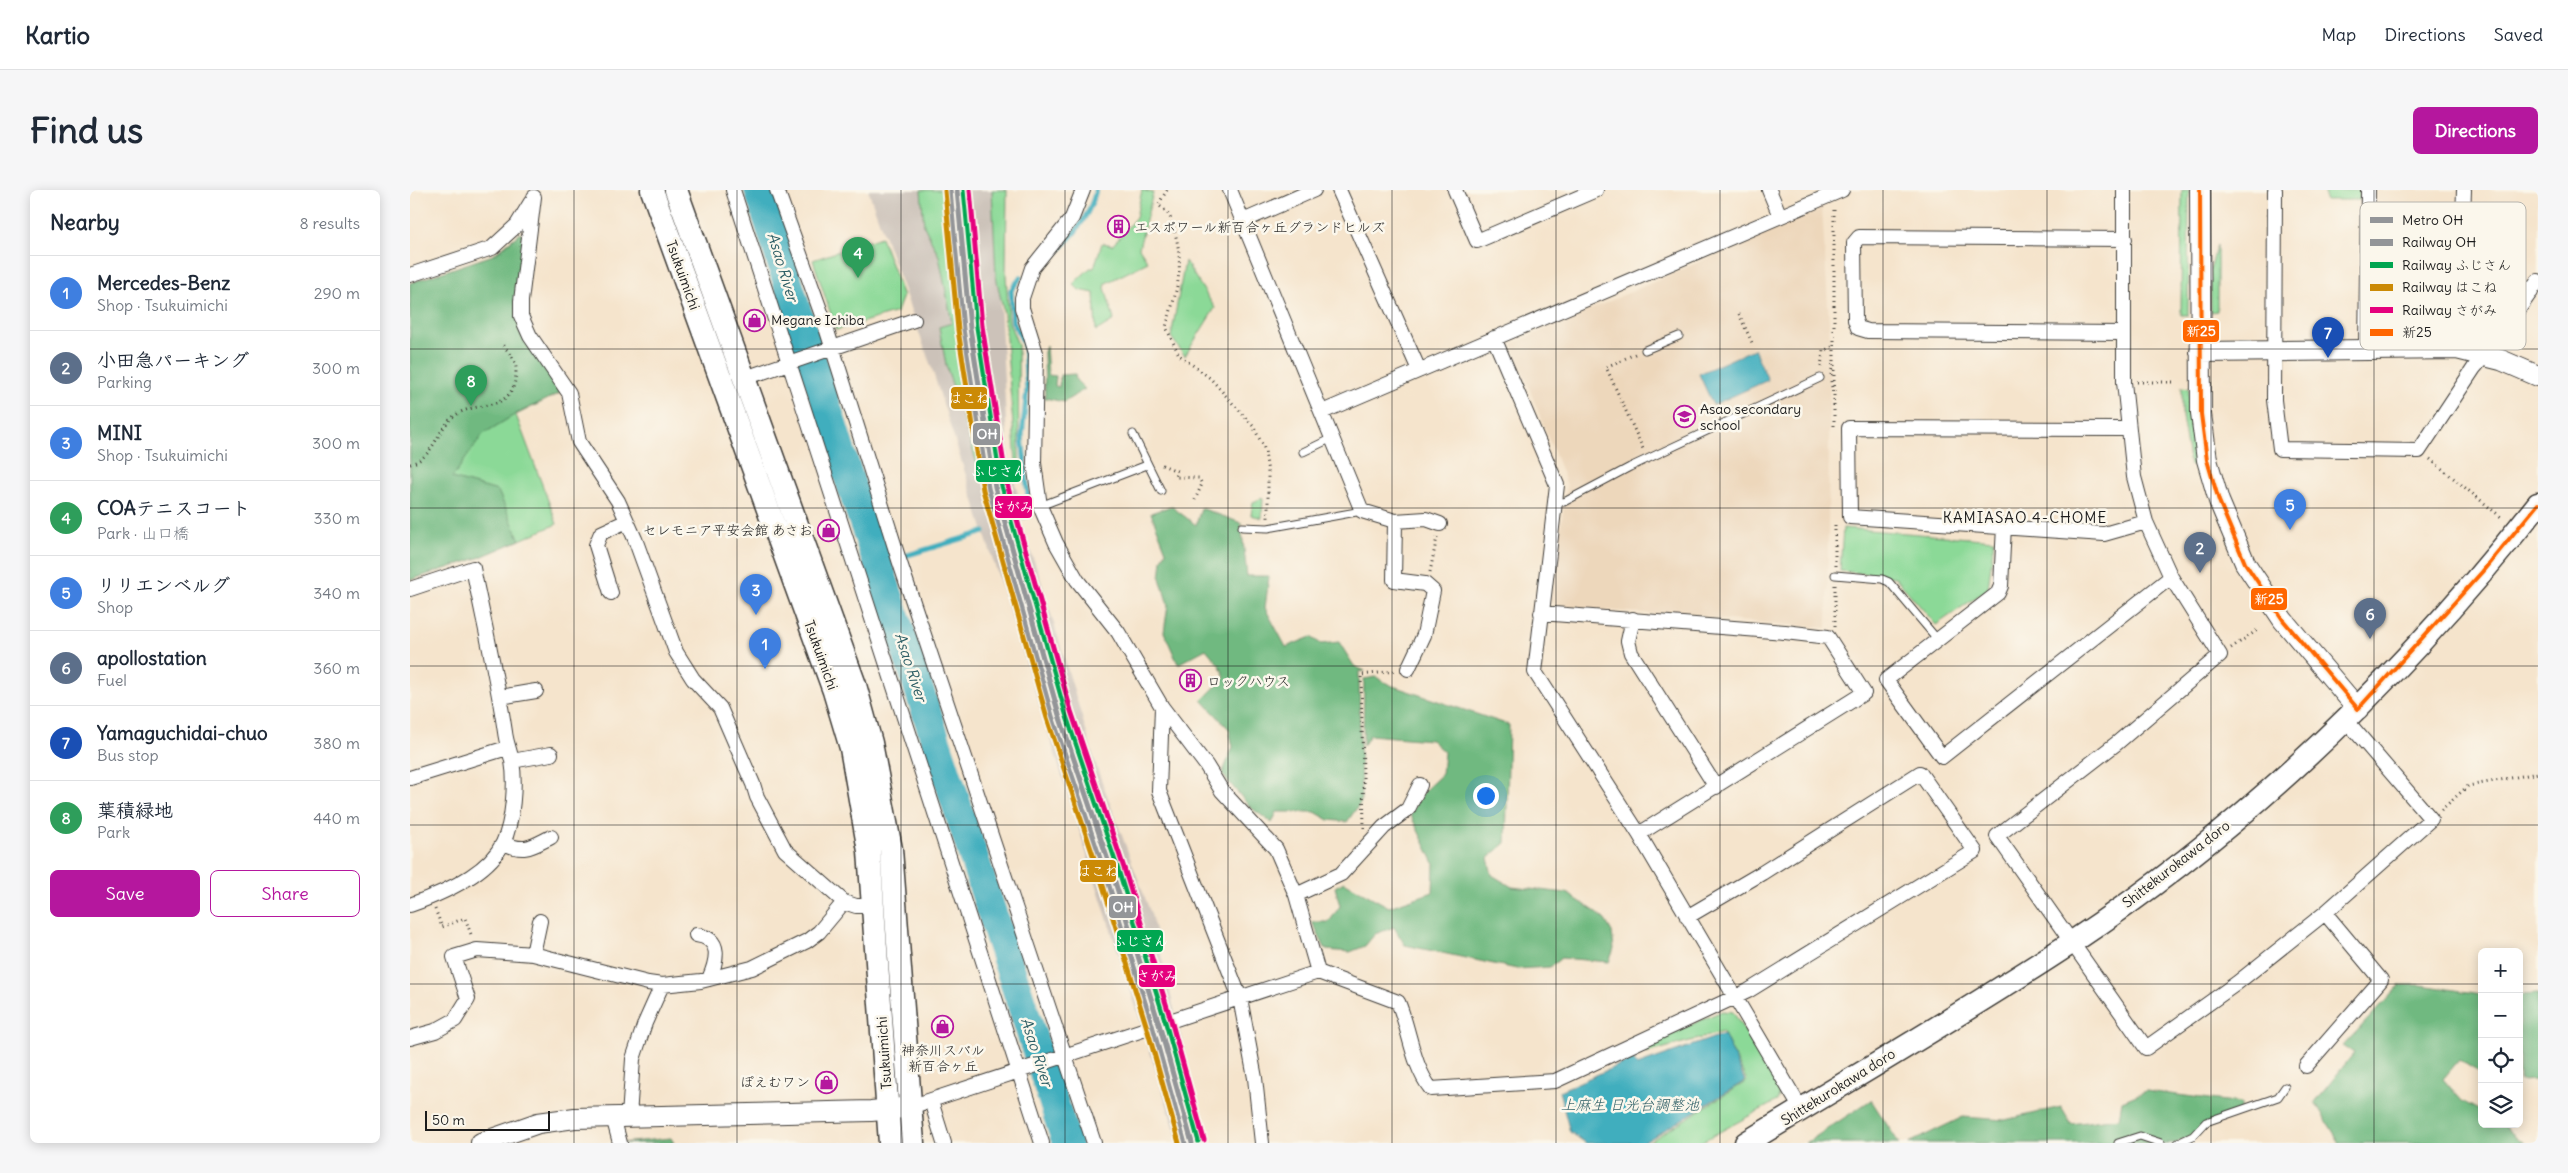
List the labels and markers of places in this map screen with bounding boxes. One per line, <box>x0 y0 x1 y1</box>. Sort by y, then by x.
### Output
building icon: エスポワール新百合ヶ丘グランドヒルズ <box>1106 215 1130 239</box>
place label: エスポワール新百合ヶ丘グランドヒルズ <box>1134 218 1385 236</box>
pin: 4 <box>842 237 874 278</box>
shop icon: Megane Ichiba <box>743 308 767 332</box>
place label: Megane Ichiba <box>771 311 864 329</box>
pin: 7 <box>2312 317 2344 358</box>
pin: 8 <box>455 365 487 406</box>
place label: Asao secondary school <box>1700 400 1801 434</box>
school or university icon: Asao secondary school <box>1672 405 1696 429</box>
pin: 5 <box>2274 489 2306 530</box>
shop icon: セレモニア平安会館 あさお <box>817 518 841 542</box>
place label: セレモニア平安会館 あさお <box>643 521 813 539</box>
pin: 2 <box>2184 532 2216 573</box>
pin: 3 <box>740 574 772 615</box>
pin: 6 <box>2354 598 2386 639</box>
pin: 1 <box>749 628 781 669</box>
building icon: ロックハウス <box>1179 669 1203 693</box>
place label: ロックハウス <box>1207 672 1290 690</box>
shop icon: 神奈川スバル 新百合ヶ丘 <box>931 1015 955 1039</box>
place label: 神奈川スバル 新百合ヶ丘 <box>901 1041 985 1075</box>
shop icon: ぽえむワン <box>814 1070 838 1094</box>
place label: ぽえむワン <box>740 1073 810 1091</box>

